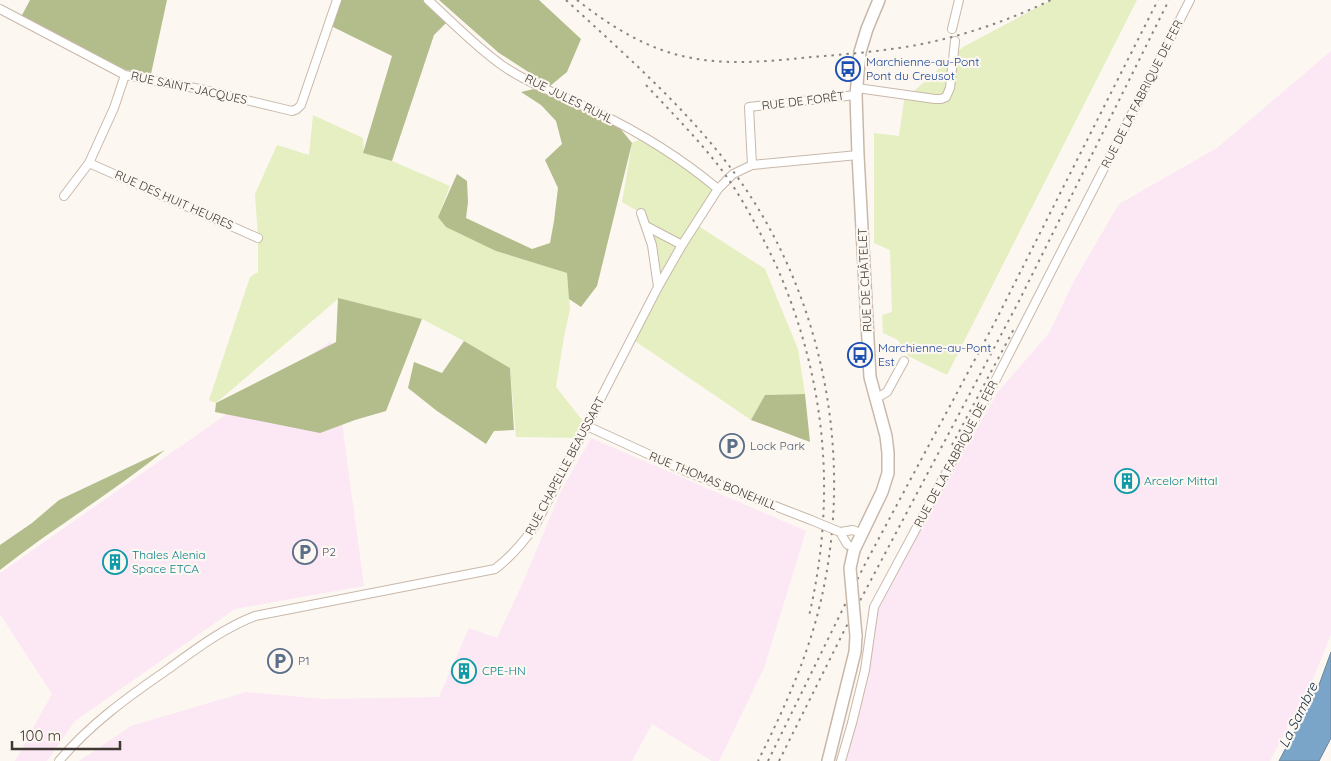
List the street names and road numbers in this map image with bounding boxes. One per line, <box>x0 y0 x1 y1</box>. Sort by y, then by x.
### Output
street label: RUE DE LA FABRIQUE DE FER <box>1098 17 1185 170</box>
street label: RUE SAINT-JACQUES <box>130 68 249 107</box>
street label: RUE JULES RUHL <box>522 71 617 127</box>
street label: RUE DE FORÊT <box>761 88 845 113</box>
street label: RUE DES HUIT HEURES <box>112 167 236 233</box>
street label: RUE DE CHÂTELET <box>854 228 875 332</box>
street label: RUE DE LA FABRIQUE DE FER <box>910 378 1001 530</box>
street label: RUE CHAPELLE BEAUSSART <box>522 394 608 538</box>
street label: RUE THOMAS BONEHILL <box>647 448 780 513</box>

